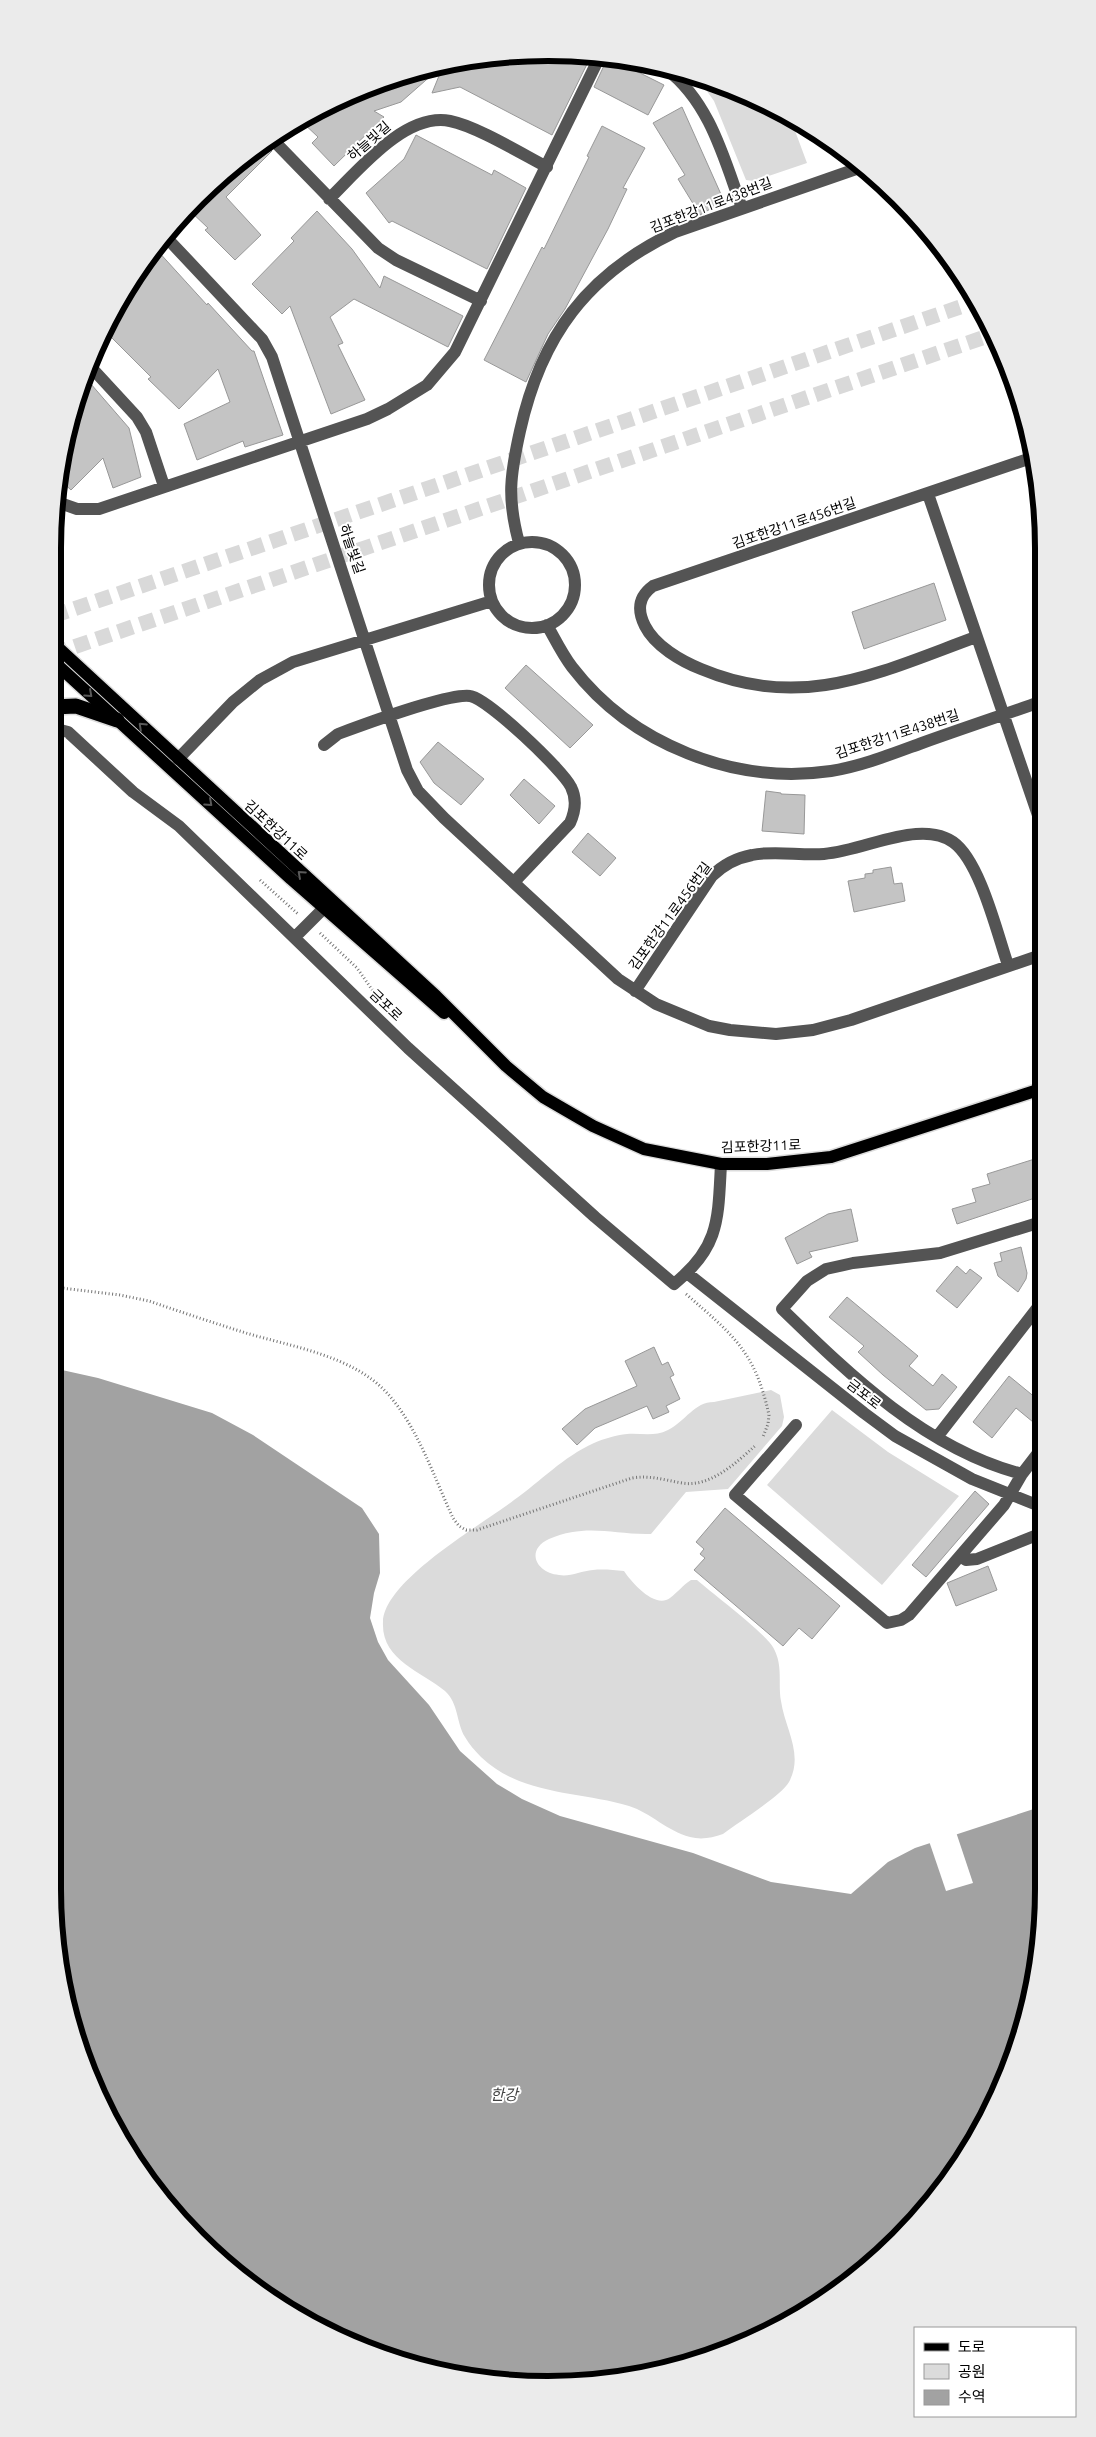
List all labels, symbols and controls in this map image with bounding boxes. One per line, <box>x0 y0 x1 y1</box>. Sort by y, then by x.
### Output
street label: 하늘빛길 <box>344 118 394 164</box>
street label: 김포한강11로438번길 <box>648 174 774 236</box>
street label: 김포한강11로456번길 <box>730 494 858 552</box>
street label: 하늘빛길 <box>336 522 368 576</box>
one-way arrow <box>83 688 92 697</box>
street label: 김포한강11로438번길 <box>833 706 961 762</box>
one-way arrow <box>139 723 148 732</box>
one-way arrow <box>203 797 212 806</box>
street label: 김포한강11로 <box>241 797 311 863</box>
street label: 김포한강11로456번길 <box>625 859 715 973</box>
one-way arrow <box>298 871 307 880</box>
street label: 금포로 <box>367 986 406 1024</box>
street label: 김포한강11로 <box>721 1137 801 1155</box>
street label: 금포로 <box>844 1376 884 1412</box>
water label: 한강 <box>490 2086 520 2103</box>
legend <box>914 2327 1076 2417</box>
text: 도로 <box>958 2338 986 2355</box>
text: 공원 <box>958 2363 986 2380</box>
text: 수역 <box>958 2388 986 2405</box>

